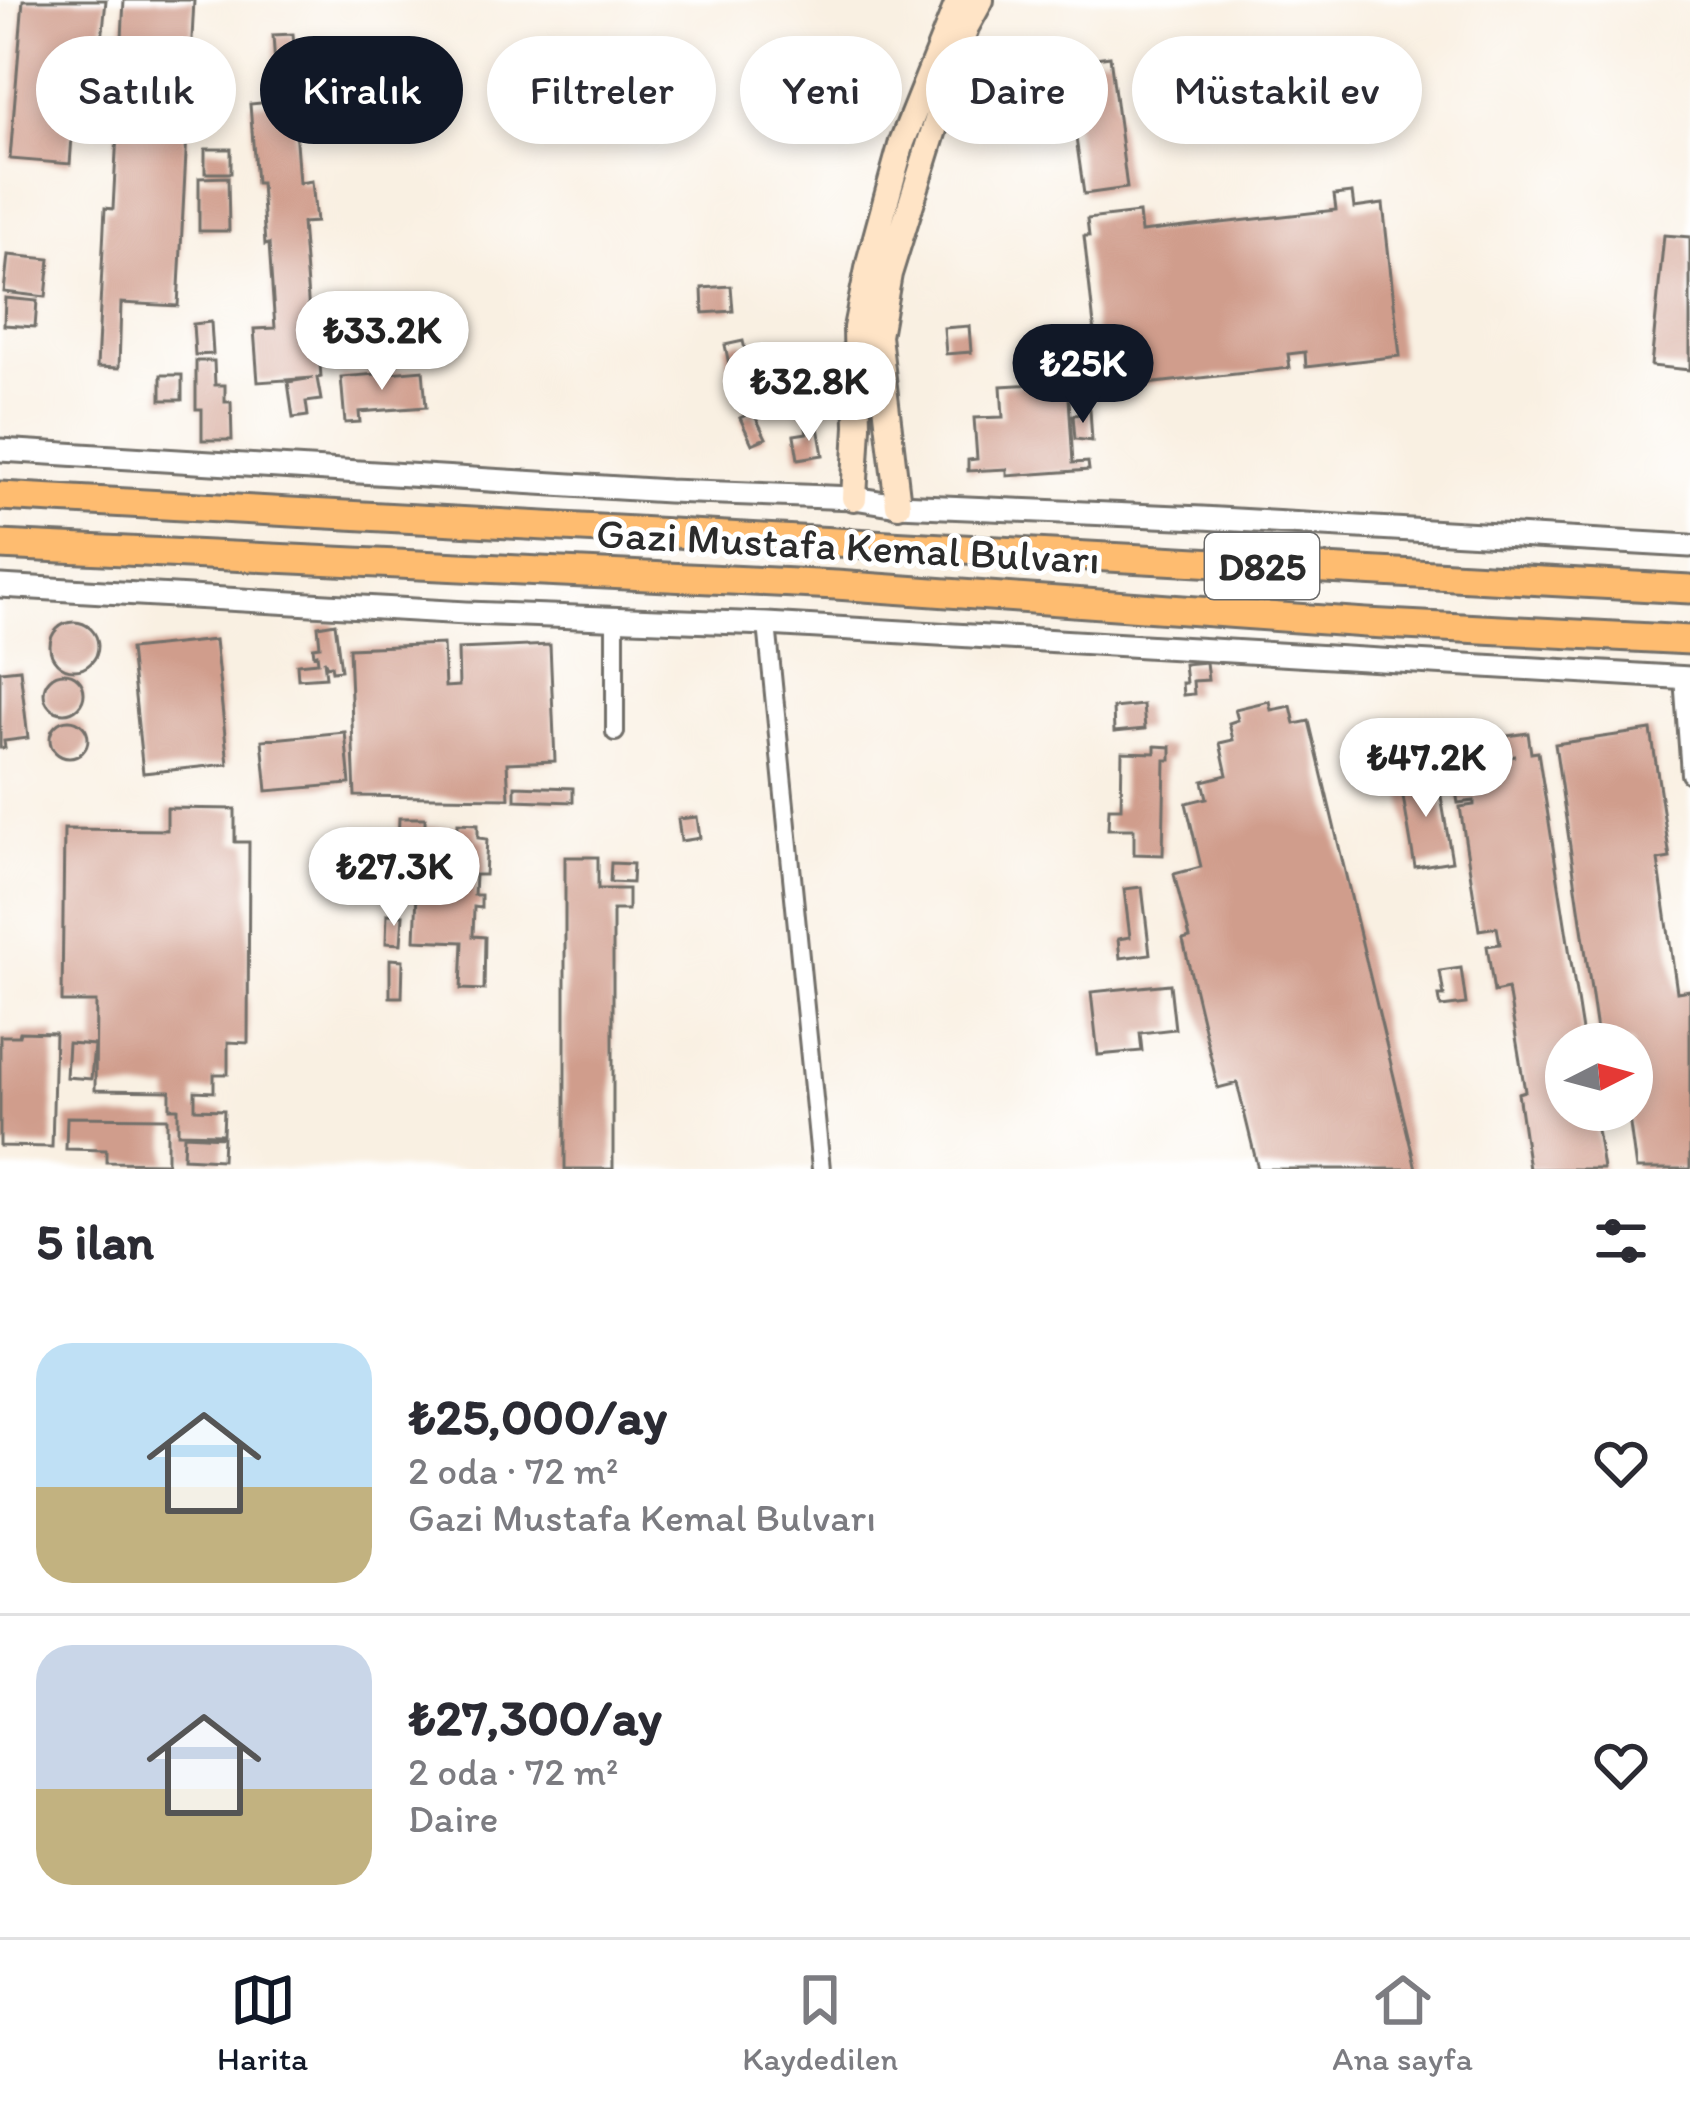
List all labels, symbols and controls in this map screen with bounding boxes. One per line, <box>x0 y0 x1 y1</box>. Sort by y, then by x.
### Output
chip: Satılık <box>36 36 236 144</box>
chip: Kiralık <box>260 36 463 144</box>
chip: Filtreler <box>487 36 716 144</box>
chip: Yeni <box>740 36 902 144</box>
chip: Daire <box>926 36 1108 144</box>
chip: Müstakil ev <box>1132 36 1422 144</box>
pin: ₺33.2K <box>284 291 480 393</box>
text: ₺33.2K <box>323 306 441 353</box>
pin: ₺25K <box>1012 324 1154 426</box>
text: ₺25K <box>1040 339 1126 386</box>
pin: ₺32.8K <box>711 342 907 444</box>
text: ₺32.8K <box>750 357 868 404</box>
street label: Gazi Mustafa Kemal Bulvarı <box>595 507 1101 585</box>
road number: D825 <box>1205 533 1319 599</box>
pin: ₺47.2K <box>1328 718 1524 820</box>
text: ₺47.2K <box>1367 733 1485 780</box>
pin: ₺27.3K <box>296 827 492 929</box>
text: ₺27.3K <box>336 842 452 889</box>
north arrow <box>1545 1023 1653 1131</box>
map controls <box>1545 1023 1653 1131</box>
icon: filters <box>1588 1208 1654 1274</box>
text: 5 ilan <box>36 1211 154 1272</box>
text: ₺25,000/ay <box>408 1386 667 1447</box>
icon: home <box>132 1391 276 1535</box>
icon: heart <box>1588 1430 1654 1496</box>
text: 2 oda · 72 m² <box>408 1447 618 1494</box>
text: Gazi Mustafa Kemal Bulvarı <box>408 1494 876 1541</box>
text: ₺27,300/ay <box>408 1687 662 1748</box>
icon: home <box>132 1693 276 1837</box>
icon: heart <box>1588 1732 1654 1798</box>
text: 2 oda · 72 m² <box>408 1748 618 1795</box>
text: Daire <box>408 1795 498 1842</box>
tab: Harita <box>217 1967 308 2078</box>
tab: Kaydedilen <box>742 1967 898 2078</box>
tab: Ana sayfa <box>1332 1967 1473 2078</box>

